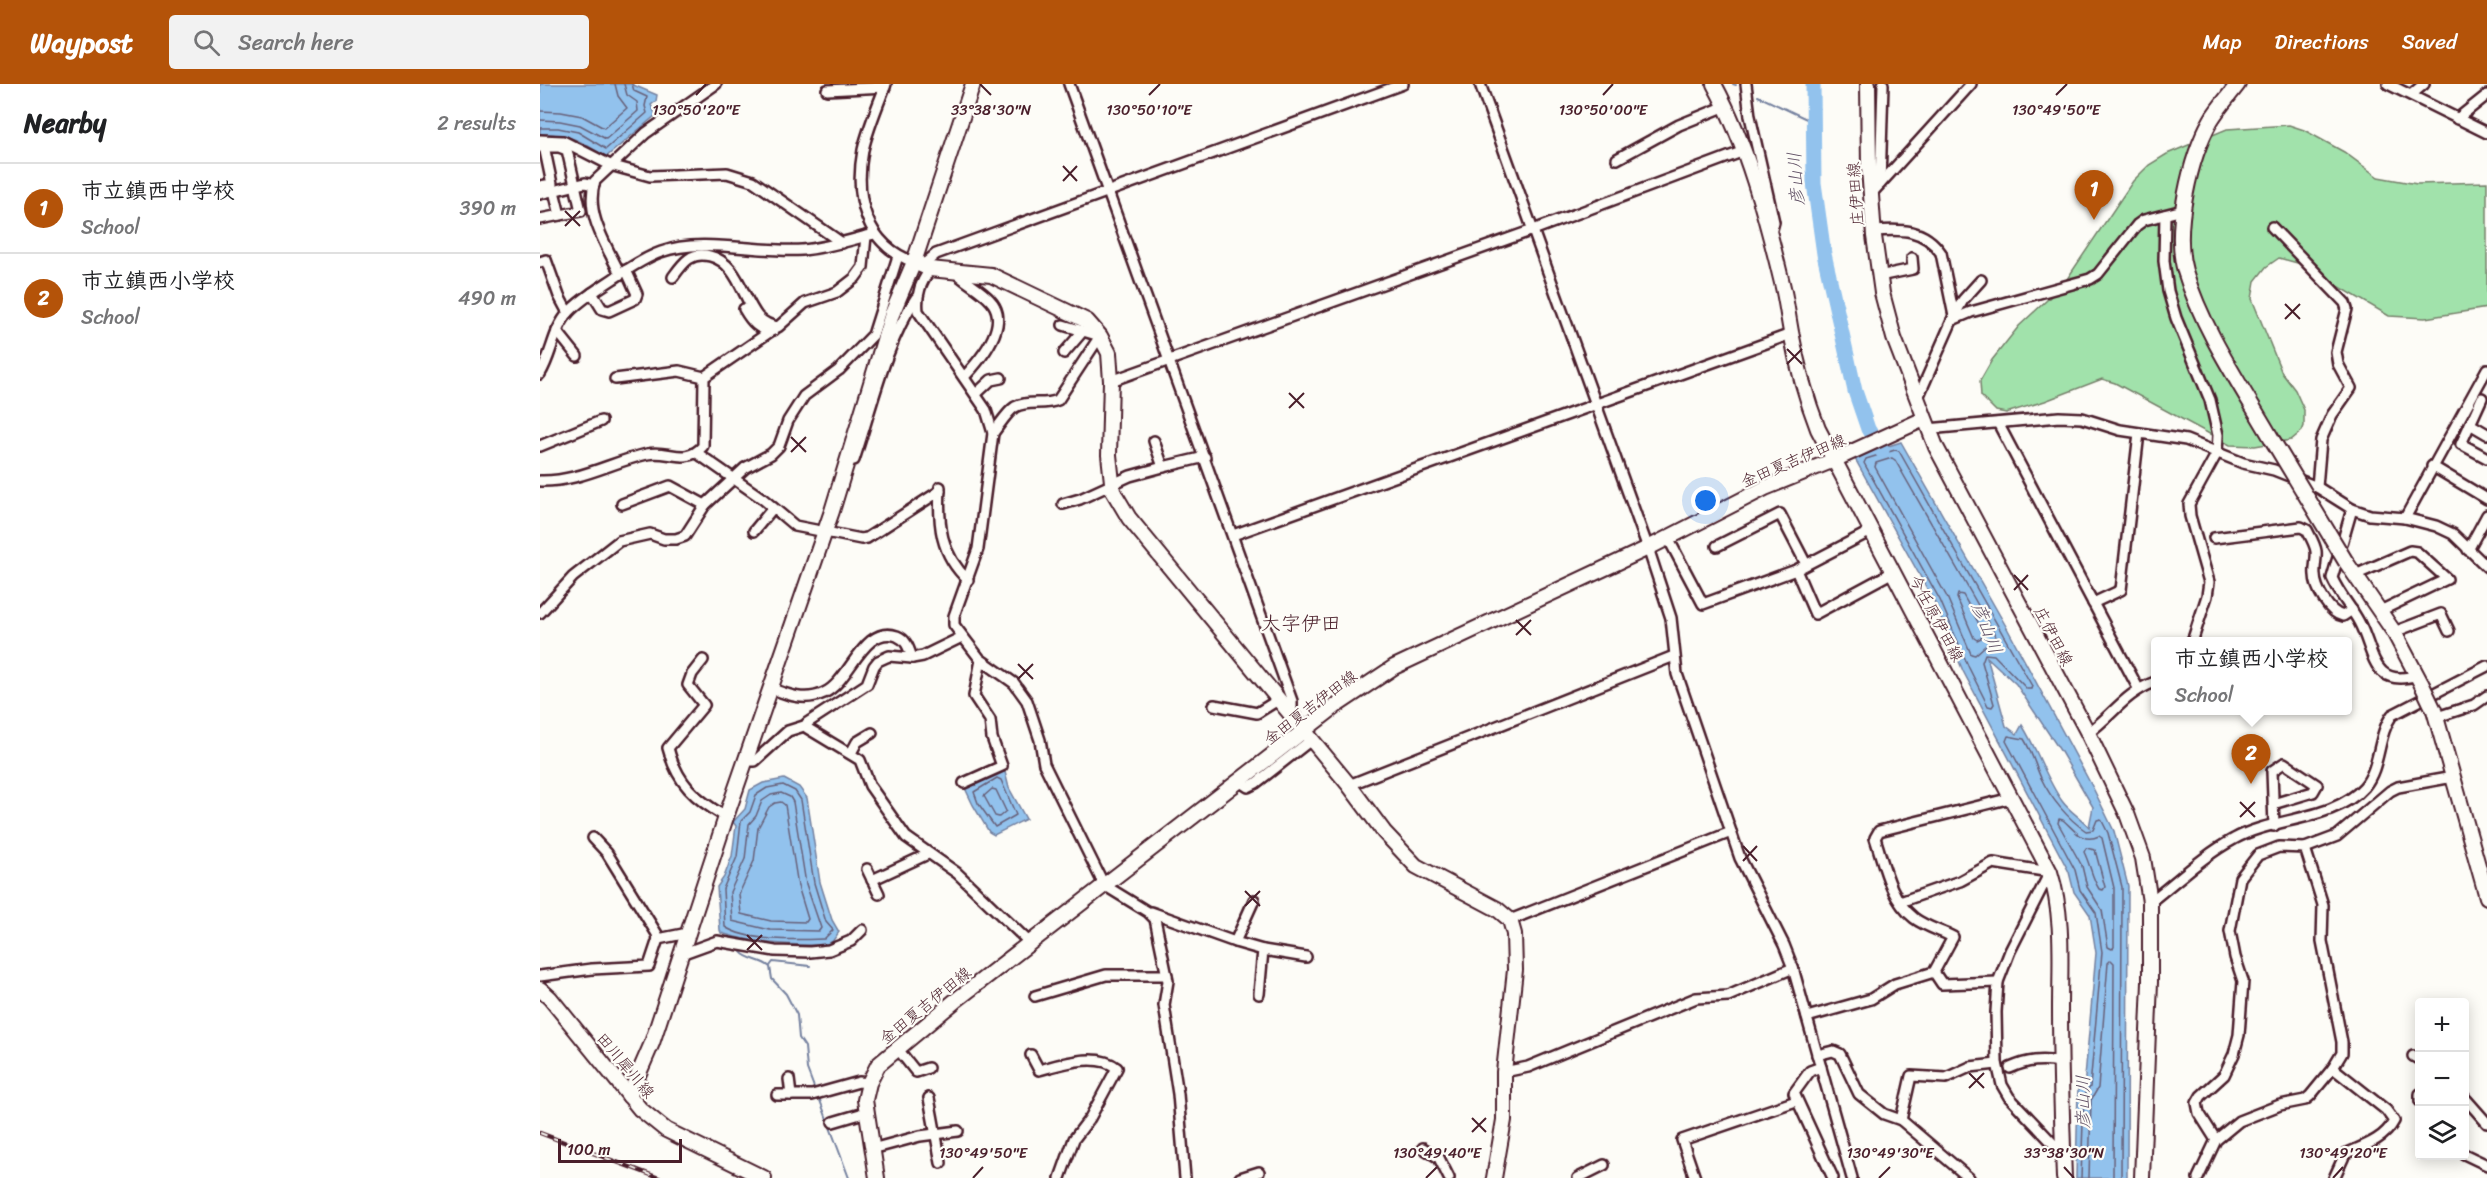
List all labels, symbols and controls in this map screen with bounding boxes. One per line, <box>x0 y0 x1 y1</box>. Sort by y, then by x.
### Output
search box <box>169 15 589 69</box>
text: Waypost <box>30 18 133 67</box>
text: Search here <box>238 23 354 62</box>
text: Map <box>2203 23 2241 61</box>
text: Directions <box>2274 23 2369 61</box>
text: Saved <box>2402 23 2457 61</box>
icon: search <box>190 26 223 59</box>
text: 130°50'20"E <box>652 97 741 123</box>
text: 33°38'30"N <box>951 97 1032 123</box>
text: 130°50'10"E <box>1106 97 1193 123</box>
text: 130°50'00"E <box>1559 97 1649 123</box>
text: 130°49'50"E <box>2012 97 2102 123</box>
text: Nearby <box>24 100 106 146</box>
text: 2 results <box>437 106 516 141</box>
water label: 彦山川 <box>1778 151 1814 207</box>
street label: 庄伊田線 <box>1839 161 1872 227</box>
pin: 1 <box>2074 170 2114 220</box>
text: 市立鎮西中学校 <box>81 171 235 210</box>
text: 1 <box>39 191 48 226</box>
text: 390 m <box>460 191 516 226</box>
text: School <box>81 210 140 245</box>
text: 市立鎮西小学校 <box>81 261 235 300</box>
text: 2 <box>38 281 49 316</box>
text: 490 m <box>458 281 516 316</box>
text: School <box>81 300 140 335</box>
street label: 金田夏吉伊田線 <box>1736 425 1850 496</box>
your location <box>1691 486 1720 515</box>
street label: 今任原伊田線 <box>1901 569 1972 667</box>
water label: 彦山川 <box>1962 597 2012 659</box>
street label: 庄伊田線 <box>2026 601 2081 671</box>
district label: 大字伊田 <box>1261 606 1341 641</box>
popup <box>2151 637 2352 715</box>
text: 市立鎮西小学校 <box>2174 639 2329 678</box>
street label: 金田夏吉伊田線 <box>1257 662 1364 753</box>
text: School <box>2174 678 2234 713</box>
pin: 2 <box>2232 734 2270 784</box>
street label: 金田夏吉伊田線 <box>873 959 978 1052</box>
map controls <box>2415 998 2469 1160</box>
button: + <box>2415 998 2469 1052</box>
street label: 田川犀川線 <box>589 1025 662 1105</box>
button: − <box>2415 1052 2469 1106</box>
water label: 彦山川 <box>2067 1075 2099 1129</box>
button: layers <box>2415 1106 2469 1160</box>
text: 100 m <box>567 1135 611 1164</box>
scale bar <box>558 1136 682 1164</box>
text: 130°49'50"E <box>939 1140 1029 1166</box>
text: 130°49'40"E <box>1393 1140 1483 1166</box>
text: 130°49'30"E <box>1846 1140 1935 1166</box>
text: 33°38'30"N <box>2024 1140 2105 1166</box>
text: 130°49'20"E <box>2299 1140 2388 1166</box>

